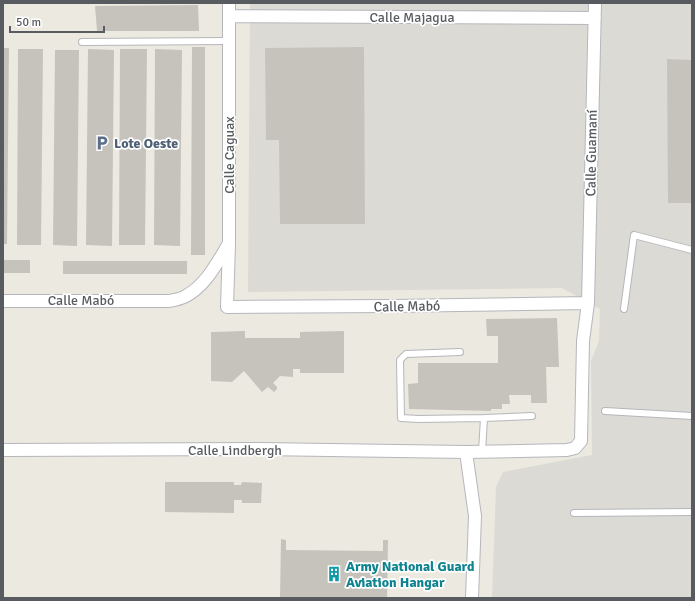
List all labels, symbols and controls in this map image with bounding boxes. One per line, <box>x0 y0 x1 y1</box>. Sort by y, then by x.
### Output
scale bar <box>10 8 104 34</box>
street label: Calle Majagua <box>370 9 454 26</box>
text: 50 m <box>16 15 41 30</box>
street label: Calle Guamaní <box>582 109 601 197</box>
street label: Calle Caguax <box>221 116 238 194</box>
parking icon: Lote Oeste <box>93 134 111 152</box>
place label: Lote Oeste <box>114 135 178 152</box>
street label: Calle Mabó <box>48 292 114 309</box>
street label: Calle Mabó <box>374 297 440 316</box>
street label: Calle Lindbergh <box>188 442 282 459</box>
place label: Army National Guard Aviation Hangar <box>346 558 475 591</box>
building icon: Army National Guard Aviation Hangar <box>325 565 343 583</box>

